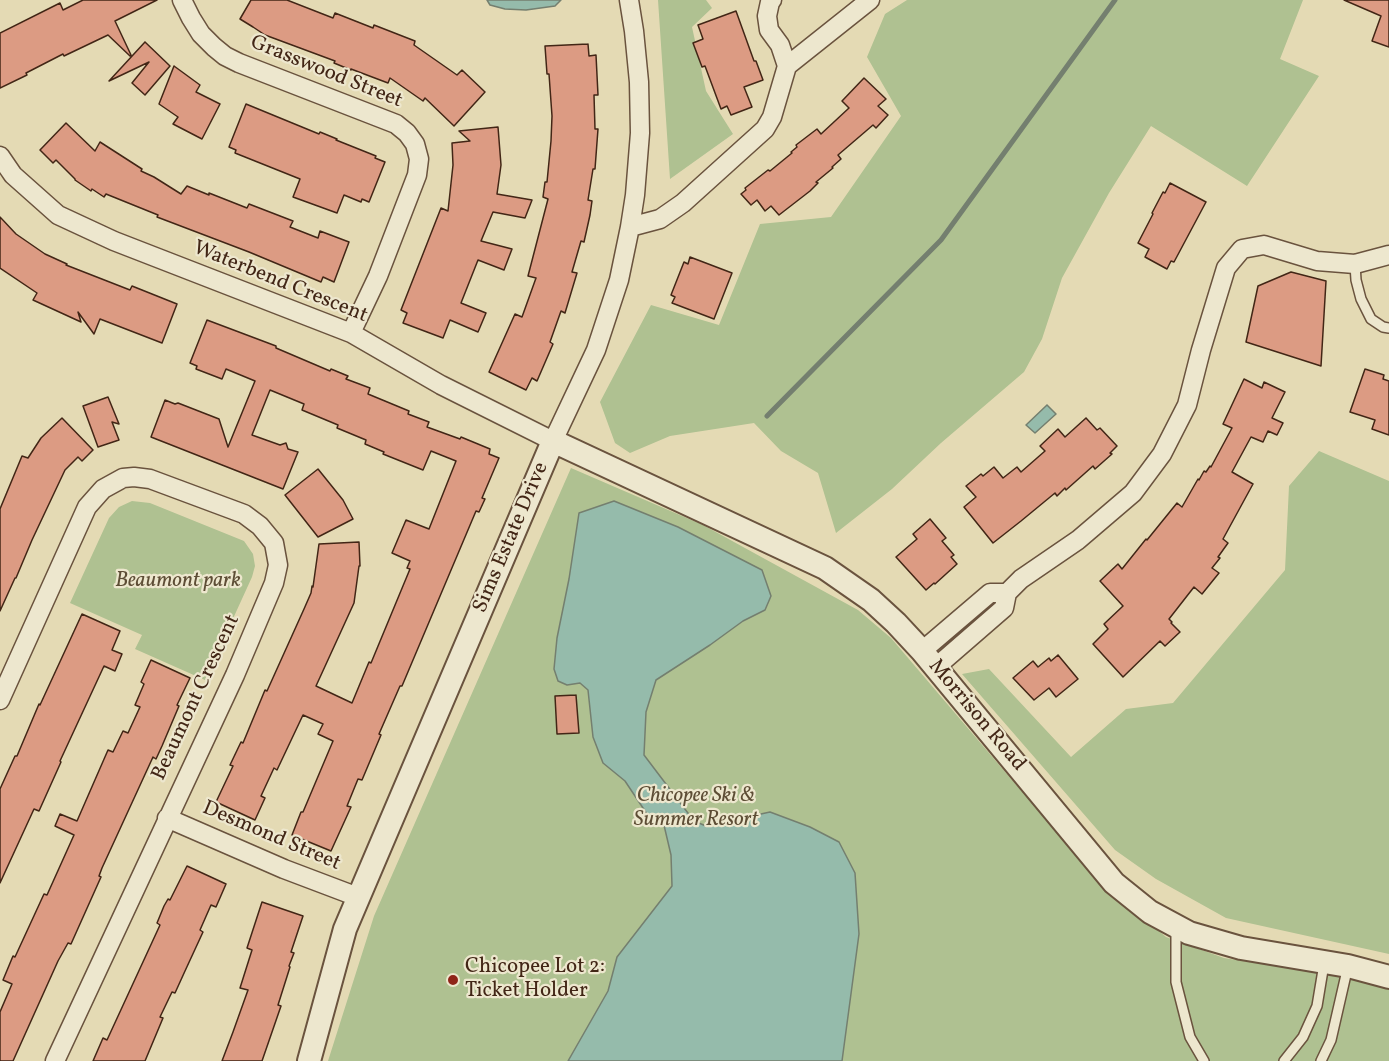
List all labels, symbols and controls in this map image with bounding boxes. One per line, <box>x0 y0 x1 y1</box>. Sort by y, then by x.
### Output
street label: Grasswood Street <box>246 31 406 115</box>
street label: Waterbend Crescent <box>189 236 371 330</box>
street label: Sims Estate Drive <box>469 459 555 617</box>
park label: Beaumont park <box>115 569 241 595</box>
street label: Beaumont Crescent <box>148 611 246 785</box>
street label: Morrison Road <box>922 655 1030 777</box>
park label: Chicopee Ski & Summer Resort <box>634 784 758 834</box>
street label: Desmond Street <box>198 797 344 877</box>
place label: Chicopee Lot 2: Ticket Holder <box>465 955 605 1005</box>
marker: Chicopee Lot 2: Ticket Holder <box>446 973 460 987</box>

